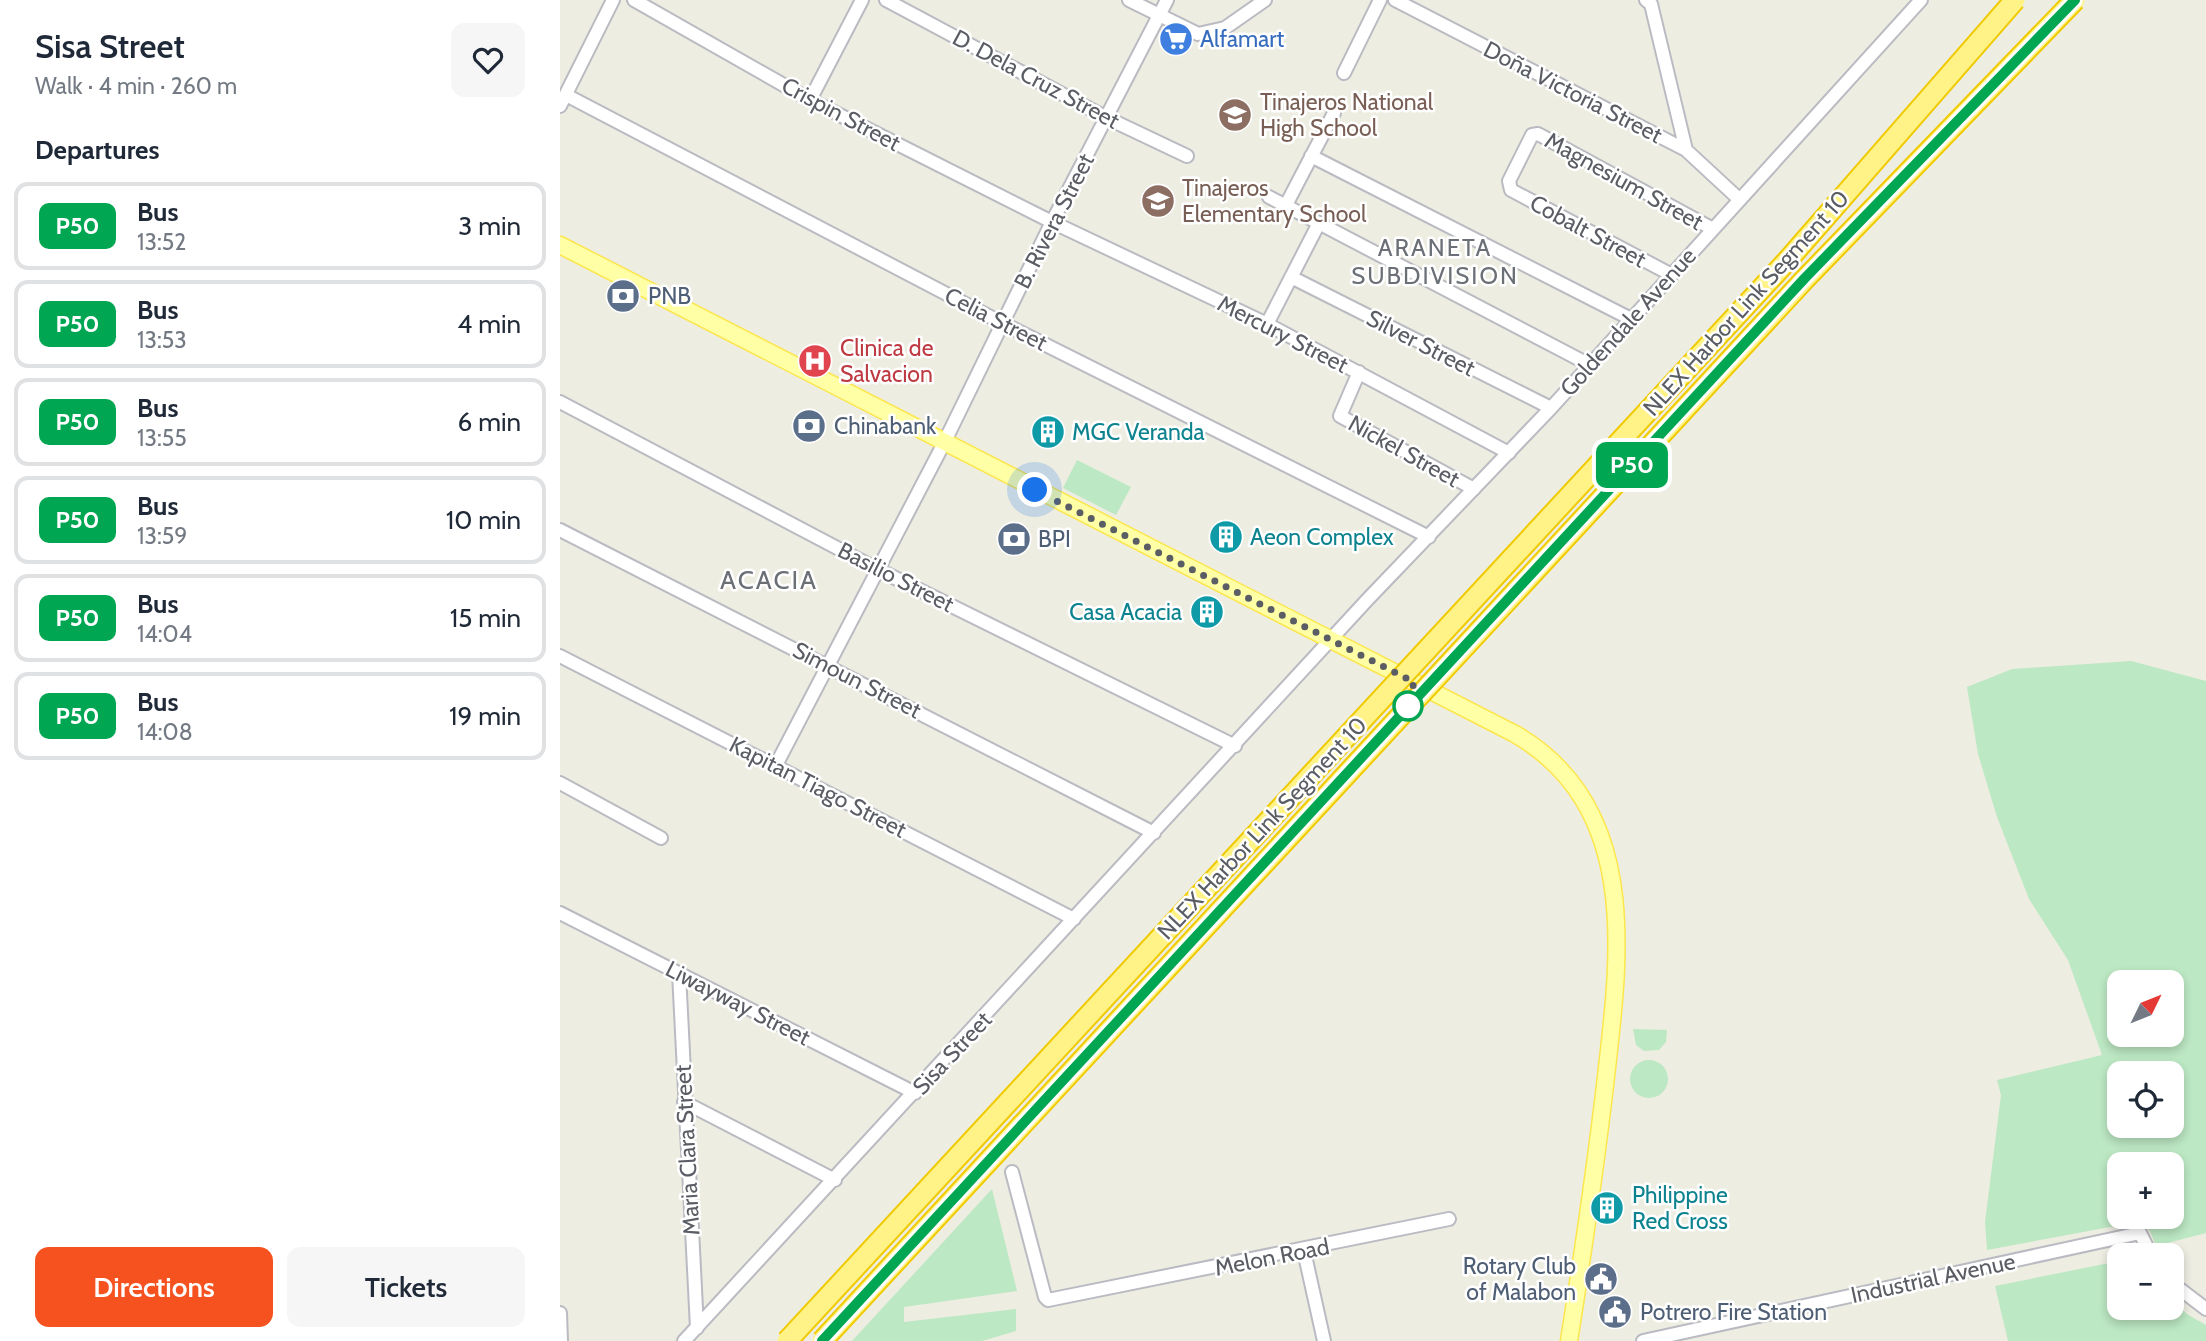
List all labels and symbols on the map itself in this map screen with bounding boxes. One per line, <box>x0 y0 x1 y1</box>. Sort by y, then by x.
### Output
supermarket icon: Alfamart <box>1157 20 1195 58</box>
street label: D. Dela Cruz Street <box>948 23 1124 135</box>
place label: Alfamart <box>1200 25 1284 53</box>
street label: Doña Victoria Street <box>1479 35 1667 149</box>
street label: Crispin Street <box>777 71 905 157</box>
place label: Tinajeros National High School <box>1260 88 1434 142</box>
school or university icon: Tinajeros National High School <box>1216 96 1254 134</box>
street label: Magnesium Street <box>1540 126 1708 236</box>
street label: B. Rivera Street <box>1008 149 1100 293</box>
place label: Tinajeros Elementary School <box>1182 174 1367 228</box>
school or university icon: Tinajeros Elementary School <box>1139 182 1177 220</box>
street label: NLEX Harbor Link Segment 10 <box>1637 184 1855 422</box>
street label: Cobalt Street <box>1525 189 1651 273</box>
district label: ARANETA SUBDIVISION <box>1351 233 1519 290</box>
street label: Goldendale Avenue <box>1554 242 1702 402</box>
bank icon: PNB <box>604 277 642 315</box>
street label: Celia Street <box>940 281 1052 357</box>
place label: PNB <box>648 282 691 310</box>
street label: Mercury Street <box>1213 289 1353 379</box>
street label: Silver Street <box>1362 304 1480 382</box>
place label: Clinica de Salvacion <box>840 334 934 388</box>
hospital icon: Clinica de Salvacion <box>796 342 834 380</box>
bank icon: Chinabank <box>790 407 828 445</box>
street label: Nickel Street <box>1344 409 1465 493</box>
place label: Chinabank <box>834 412 937 440</box>
building icon: MGC Veranda <box>1029 413 1067 451</box>
place label: MGC Veranda <box>1072 418 1205 446</box>
line badge: P50 <box>1592 442 1672 488</box>
your location <box>1017 472 1052 507</box>
building icon: Aeon Complex <box>1207 518 1245 556</box>
bank icon: BPI <box>995 520 1033 558</box>
place label: Aeon Complex <box>1250 523 1394 551</box>
place label: BPI <box>1038 525 1071 553</box>
street label: Basilio Street <box>833 536 959 618</box>
district label: ACACIA <box>720 564 818 596</box>
building icon: Casa Acacia <box>1188 593 1226 631</box>
place label: Casa Acacia <box>1069 598 1182 626</box>
street label: Simoun Street <box>788 636 926 724</box>
unlabelled marker <box>1393 691 1423 721</box>
street label: NLEX Harbor Link Segment 10 <box>1152 711 1372 945</box>
street label: Kapitan Tiago Street <box>725 730 911 844</box>
street label: Liwayway Street <box>661 955 815 1052</box>
north arrow <box>2107 970 2184 1046</box>
street label: Sisa Street <box>907 1006 998 1100</box>
street label: Maria Clara Street <box>669 1064 705 1236</box>
place label: Philippine Red Cross <box>1632 1181 1728 1235</box>
building icon: Philippine Red Cross <box>1588 1189 1626 1227</box>
street label: Melon Road <box>1212 1232 1332 1282</box>
street label: Industrial Avenue <box>1848 1247 2018 1309</box>
place label: Rotary Club of Malabon <box>1463 1252 1576 1306</box>
public building icon: Rotary Club of Malabon <box>1582 1260 1620 1298</box>
public building icon: Potrero Fire Station <box>1596 1293 1634 1331</box>
place label: Potrero Fire Station <box>1640 1298 1827 1326</box>

